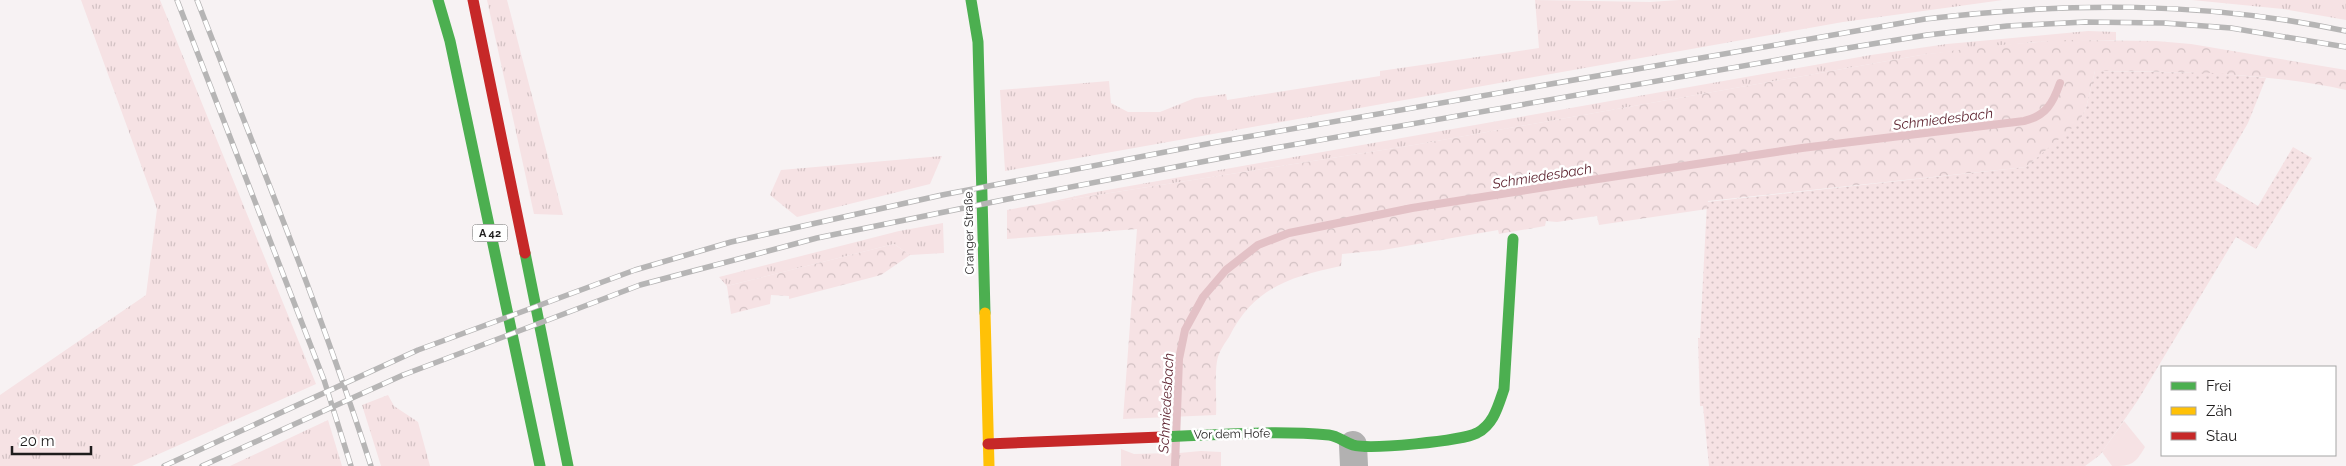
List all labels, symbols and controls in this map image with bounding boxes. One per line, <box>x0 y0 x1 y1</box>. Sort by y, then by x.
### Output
water label: Schmiedesbach <box>1891 105 1994 133</box>
water label: Schmiedesbach <box>1490 160 1593 192</box>
street label: Cranger Straße <box>961 191 977 275</box>
road number: A 42 <box>472 224 508 242</box>
water label: Schmiedesbach <box>1155 352 1177 455</box>
legend <box>2161 366 2336 456</box>
text: Frei <box>2206 377 2231 395</box>
text: Zäh <box>2206 402 2232 420</box>
scale bar <box>12 424 91 456</box>
street label: Vor dem Hofe <box>1194 426 1270 442</box>
text: Stau <box>2206 427 2237 445</box>
text: 20 m <box>20 432 55 450</box>

